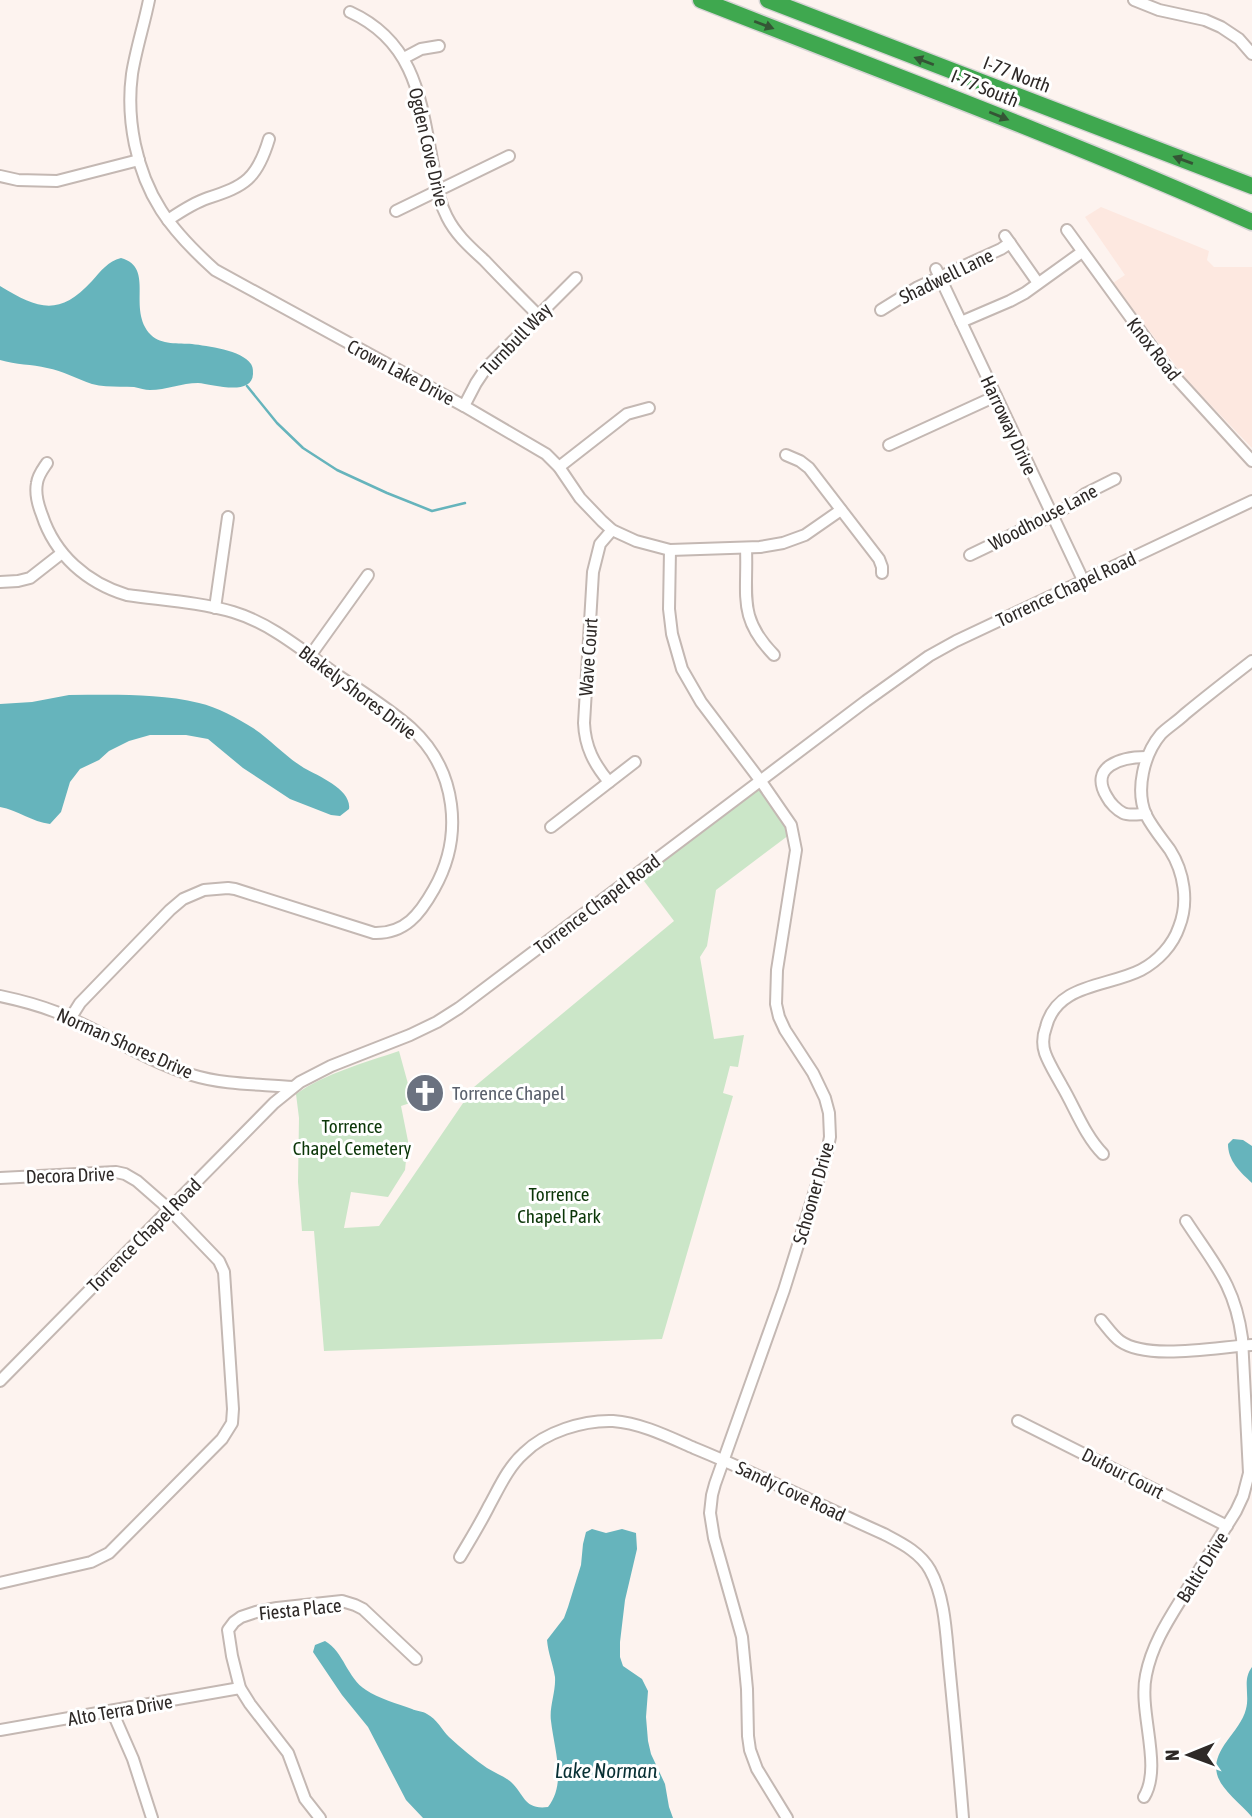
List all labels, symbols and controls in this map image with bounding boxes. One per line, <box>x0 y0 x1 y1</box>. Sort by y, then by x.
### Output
one-way arrow <box>754 19 775 30</box>
street label: I-77 North <box>980 51 1054 97</box>
one-way arrow <box>914 55 935 66</box>
street label: I-77 South <box>948 65 1022 111</box>
street label: Ogden Cove Drive <box>405 85 453 209</box>
one-way arrow <box>989 110 1010 121</box>
one-way arrow <box>1172 154 1193 165</box>
street label: Shadwell Lane <box>896 244 996 308</box>
street label: Turnbull Way <box>476 298 556 380</box>
street label: Knox Road <box>1123 313 1185 385</box>
street label: Crown Lake Drive <box>344 335 458 409</box>
street label: Harroway Drive <box>976 372 1042 478</box>
street label: Woodhouse Lane <box>985 479 1101 555</box>
street label: Torrence Chapel Road <box>993 547 1139 631</box>
street label: Wave Court <box>574 617 602 697</box>
street label: Blakely Shores Drive <box>295 641 421 743</box>
street label: Torrence Chapel Road <box>530 850 664 958</box>
street label: Norman Shores Drive <box>54 1003 196 1083</box>
church icon: Torrence Chapel <box>404 1072 446 1114</box>
place label: Torrence Chapel <box>452 1082 565 1104</box>
park label: Torrence Chapel Cemetery <box>293 1115 412 1159</box>
street label: Schooner Drive <box>788 1139 838 1247</box>
street label: Decora Drive <box>25 1162 115 1188</box>
street label: Torrence Chapel Road <box>83 1174 205 1296</box>
park label: Torrence Chapel Park <box>517 1183 601 1227</box>
street label: Dufour Court <box>1078 1443 1168 1503</box>
street label: Sandy Cove Road <box>733 1456 849 1526</box>
street label: Baltic Drive <box>1172 1528 1232 1606</box>
street label: Fiesta Place <box>258 1594 342 1624</box>
street label: Alto Terra Drive <box>66 1690 174 1730</box>
north arrow <box>1154 1720 1224 1790</box>
text: N <box>1161 1749 1183 1761</box>
water label: Lake Norman <box>555 1758 657 1782</box>

